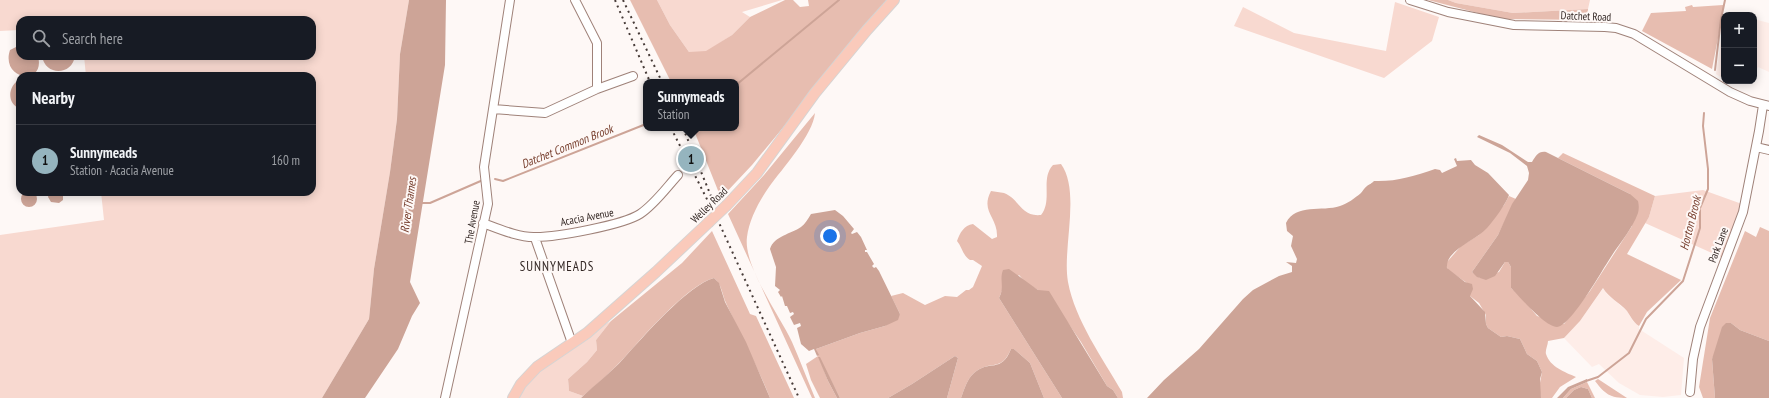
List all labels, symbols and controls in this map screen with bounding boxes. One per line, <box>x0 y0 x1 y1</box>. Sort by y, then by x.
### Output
street label: Datchet Road <box>1560 8 1612 24</box>
map controls <box>1721 12 1757 84</box>
button: + <box>1721 12 1757 48</box>
search box <box>16 16 316 60</box>
icon: search <box>30 27 52 49</box>
text: Search here <box>62 29 123 48</box>
button: − <box>1721 48 1757 84</box>
popup <box>643 79 739 131</box>
text: Nearby <box>32 87 75 109</box>
text: Sunnymeads <box>657 87 725 106</box>
text: Station <box>657 106 689 123</box>
water label: Datchet Common Brook <box>519 120 616 171</box>
text: Sunnymeads <box>70 143 137 162</box>
pin: 1 <box>678 144 704 174</box>
text: 1 <box>42 152 48 169</box>
text: 160 m <box>271 152 300 169</box>
text: Station · Acacia Avenue <box>70 162 174 179</box>
water label: River Thames <box>397 174 420 234</box>
street label: Welley Road <box>688 184 731 226</box>
water label: Horton Brook <box>1676 193 1704 252</box>
street label: The Avenue <box>461 199 483 245</box>
street label: Acacia Avenue <box>559 205 615 229</box>
street label: Park Lane <box>1705 225 1731 265</box>
your location <box>820 226 840 246</box>
district label: SUNNYMEADS <box>520 258 594 275</box>

